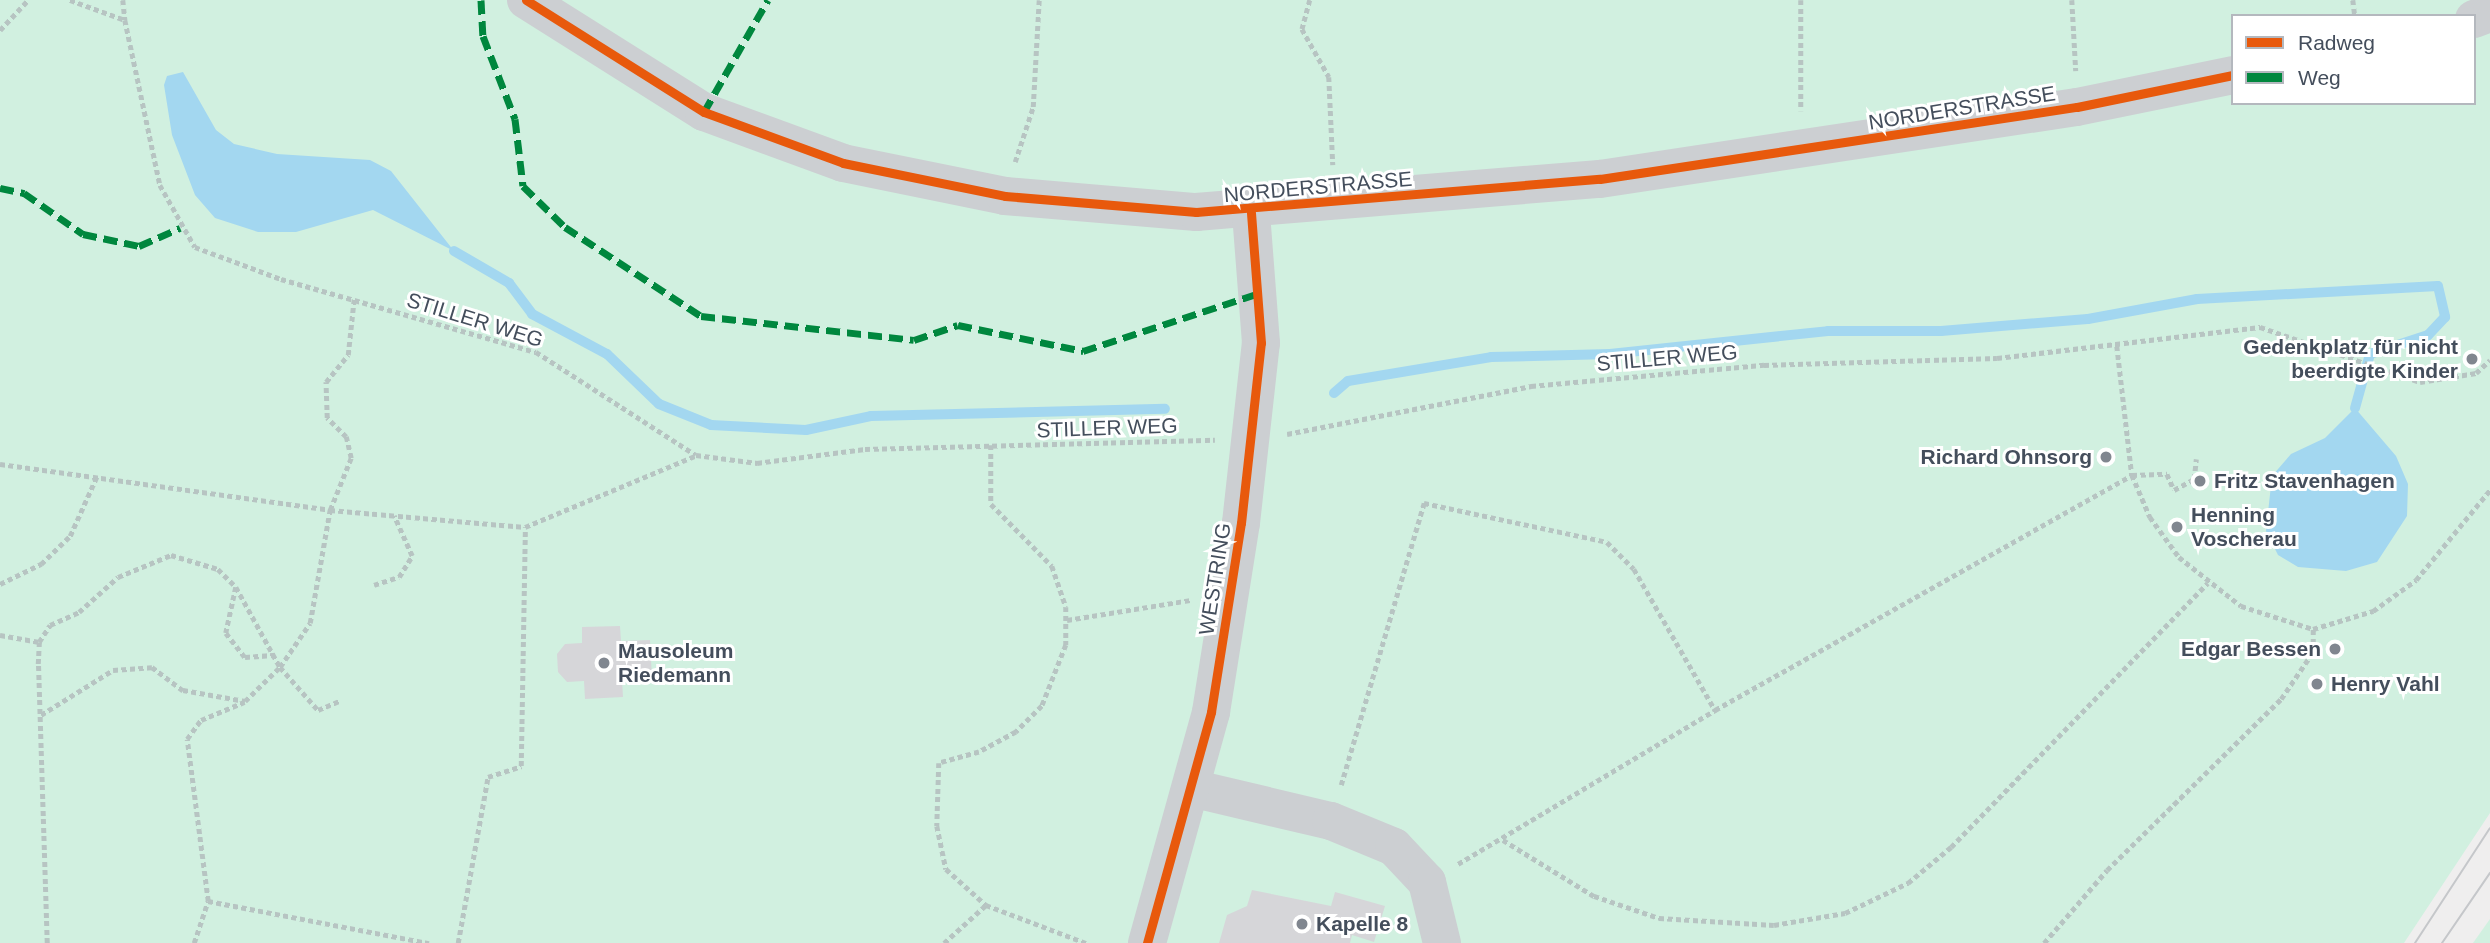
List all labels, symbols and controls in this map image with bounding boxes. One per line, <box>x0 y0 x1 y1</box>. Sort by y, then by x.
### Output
legend <box>2231 14 2476 105</box>
text: Radweg <box>2298 31 2375 54</box>
text: Weg <box>2298 66 2341 89</box>
street label: NORDERSTRASSE <box>1867 81 2057 135</box>
street label: NORDERSTRASSE <box>1223 166 1413 208</box>
street label: STILLER WEG <box>404 287 546 353</box>
place label: Gedenkplatz für nicht beerdigte Kinder <box>2243 334 2458 384</box>
street label: STILLER WEG <box>1596 339 1738 377</box>
marker: Gedenkplatz für nicht beerdigte Kinder <box>2464 351 2480 367</box>
street label: STILLER WEG <box>1036 413 1178 443</box>
place label: Richard Ohnsorg <box>1920 444 2092 470</box>
marker: Richard Ohnsorg <box>2098 449 2114 465</box>
place label: Fritz Stavenhagen <box>2214 468 2395 494</box>
marker: Fritz Stavenhagen <box>2192 473 2208 489</box>
place label: Henning Voscherau <box>2191 502 2297 552</box>
marker: Henning Voscherau <box>2169 519 2185 535</box>
street label: WESTRING <box>1194 521 1236 637</box>
place label: Edgar Bessen <box>2181 636 2321 662</box>
place label: Mausoleum Riedemann <box>618 638 734 688</box>
marker: Edgar Bessen <box>2327 641 2343 657</box>
marker: Mausoleum Riedemann <box>596 655 612 671</box>
place label: Henry Vahl <box>2331 671 2440 697</box>
marker: Henry Vahl <box>2309 676 2325 692</box>
place label: Kapelle 8 <box>1316 911 1408 937</box>
marker: Kapelle 8 <box>1294 916 1310 932</box>

